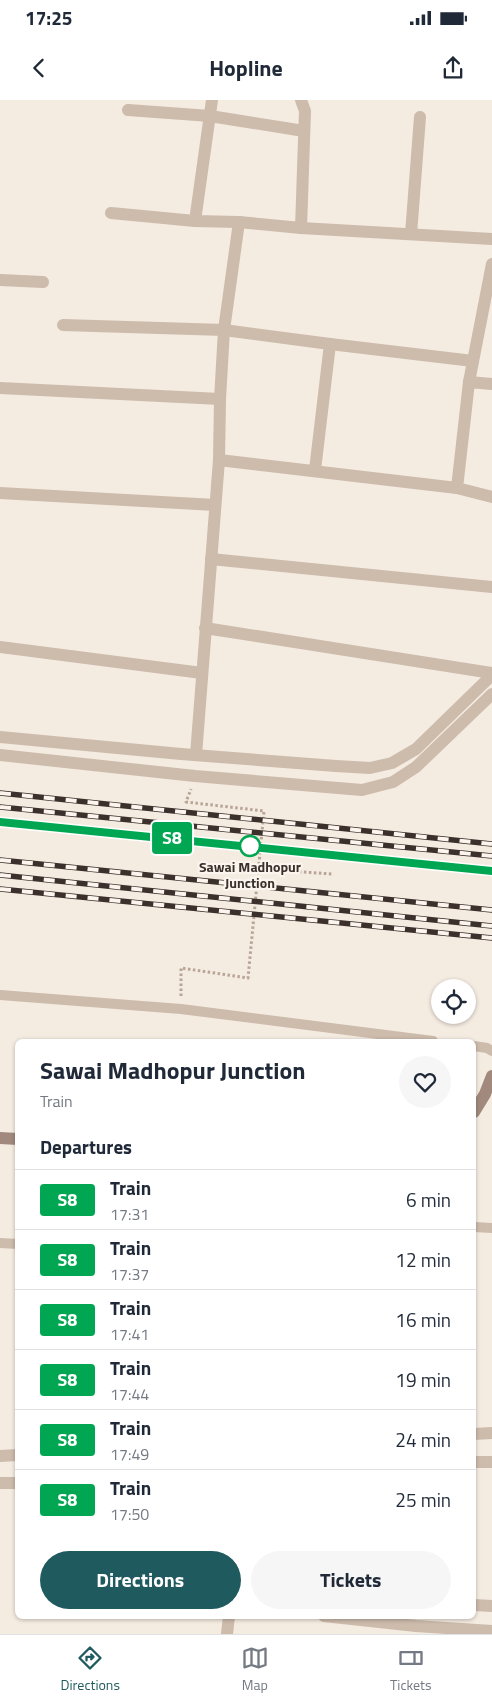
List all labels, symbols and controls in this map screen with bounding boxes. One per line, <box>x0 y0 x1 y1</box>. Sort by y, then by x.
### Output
text: 17:25 <box>25 3 72 32</box>
text: Hopline <box>209 51 283 85</box>
icon: back <box>25 54 53 82</box>
icon: share <box>439 54 467 82</box>
line badge: S8 <box>150 822 194 854</box>
text: S8 <box>162 824 182 851</box>
marker: Sawai Madhopur Junction <box>239 835 261 857</box>
place label: Sawai Madhopur Junction <box>199 856 301 893</box>
map controls <box>431 979 476 1024</box>
button: locate <box>431 979 476 1024</box>
text: Sawai Madhopur Junction <box>40 1052 306 1088</box>
button: heart <box>399 1056 451 1108</box>
text: Train <box>40 1089 73 1113</box>
text: Departures <box>40 1132 132 1161</box>
text: Train <box>110 1173 151 1202</box>
text: 6 min <box>406 1185 451 1214</box>
text: S8 <box>58 1186 77 1213</box>
text: 17:31 <box>110 1202 149 1226</box>
text: Train <box>110 1233 151 1262</box>
text: 12 min <box>395 1245 451 1274</box>
text: S8 <box>58 1246 77 1273</box>
text: 17:37 <box>110 1262 149 1286</box>
text: Train <box>110 1293 151 1322</box>
text: 16 min <box>395 1305 451 1334</box>
text: S8 <box>58 1306 77 1333</box>
text: 17:41 <box>110 1322 149 1346</box>
text: Train <box>110 1353 151 1382</box>
text: 19 min <box>395 1365 451 1394</box>
text: S8 <box>58 1366 77 1393</box>
text: 17:44 <box>110 1382 149 1406</box>
text: Train <box>110 1413 151 1442</box>
text: 24 min <box>395 1425 451 1454</box>
text: S8 <box>58 1426 77 1453</box>
text: 17:49 <box>110 1442 149 1466</box>
text: Train <box>110 1473 151 1502</box>
text: 25 min <box>395 1485 451 1514</box>
text: S8 <box>58 1486 77 1513</box>
text: 17:50 <box>110 1502 149 1526</box>
button: Directions <box>40 1551 241 1609</box>
button: Tickets <box>251 1551 451 1609</box>
tab: Directions <box>61 1644 120 1695</box>
tab: Map <box>241 1644 269 1695</box>
tab: Tickets <box>390 1644 431 1695</box>

